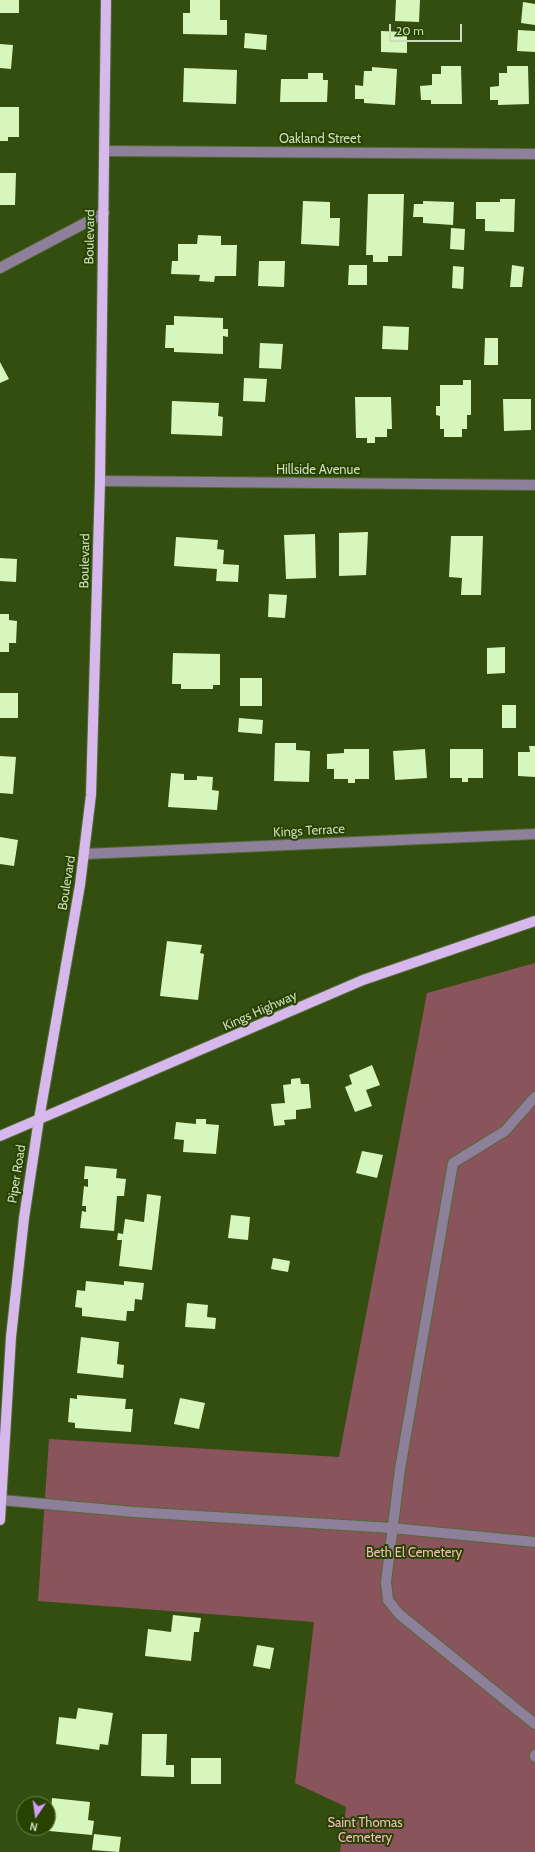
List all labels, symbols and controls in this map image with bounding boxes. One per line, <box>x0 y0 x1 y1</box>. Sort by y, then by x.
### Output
scale bar <box>391 16 464 42</box>
text: 20 m <box>396 23 424 38</box>
street label: Oakland Street <box>279 131 361 147</box>
street label: Boulevard <box>82 209 98 265</box>
street label: Hillside Avenue <box>276 462 360 478</box>
street label: Boulevard <box>77 533 93 589</box>
street label: Kings Terrace <box>273 821 345 841</box>
street label: Boulevard <box>55 855 79 911</box>
street label: Kings Highway <box>220 988 300 1034</box>
street label: Piper Road <box>5 1144 29 1204</box>
park label: Beth El Cemetery <box>366 1545 462 1561</box>
north arrow <box>16 1796 56 1836</box>
park label: Saint Thomas Cemetery <box>327 1815 403 1846</box>
text: N <box>28 1819 39 1834</box>

